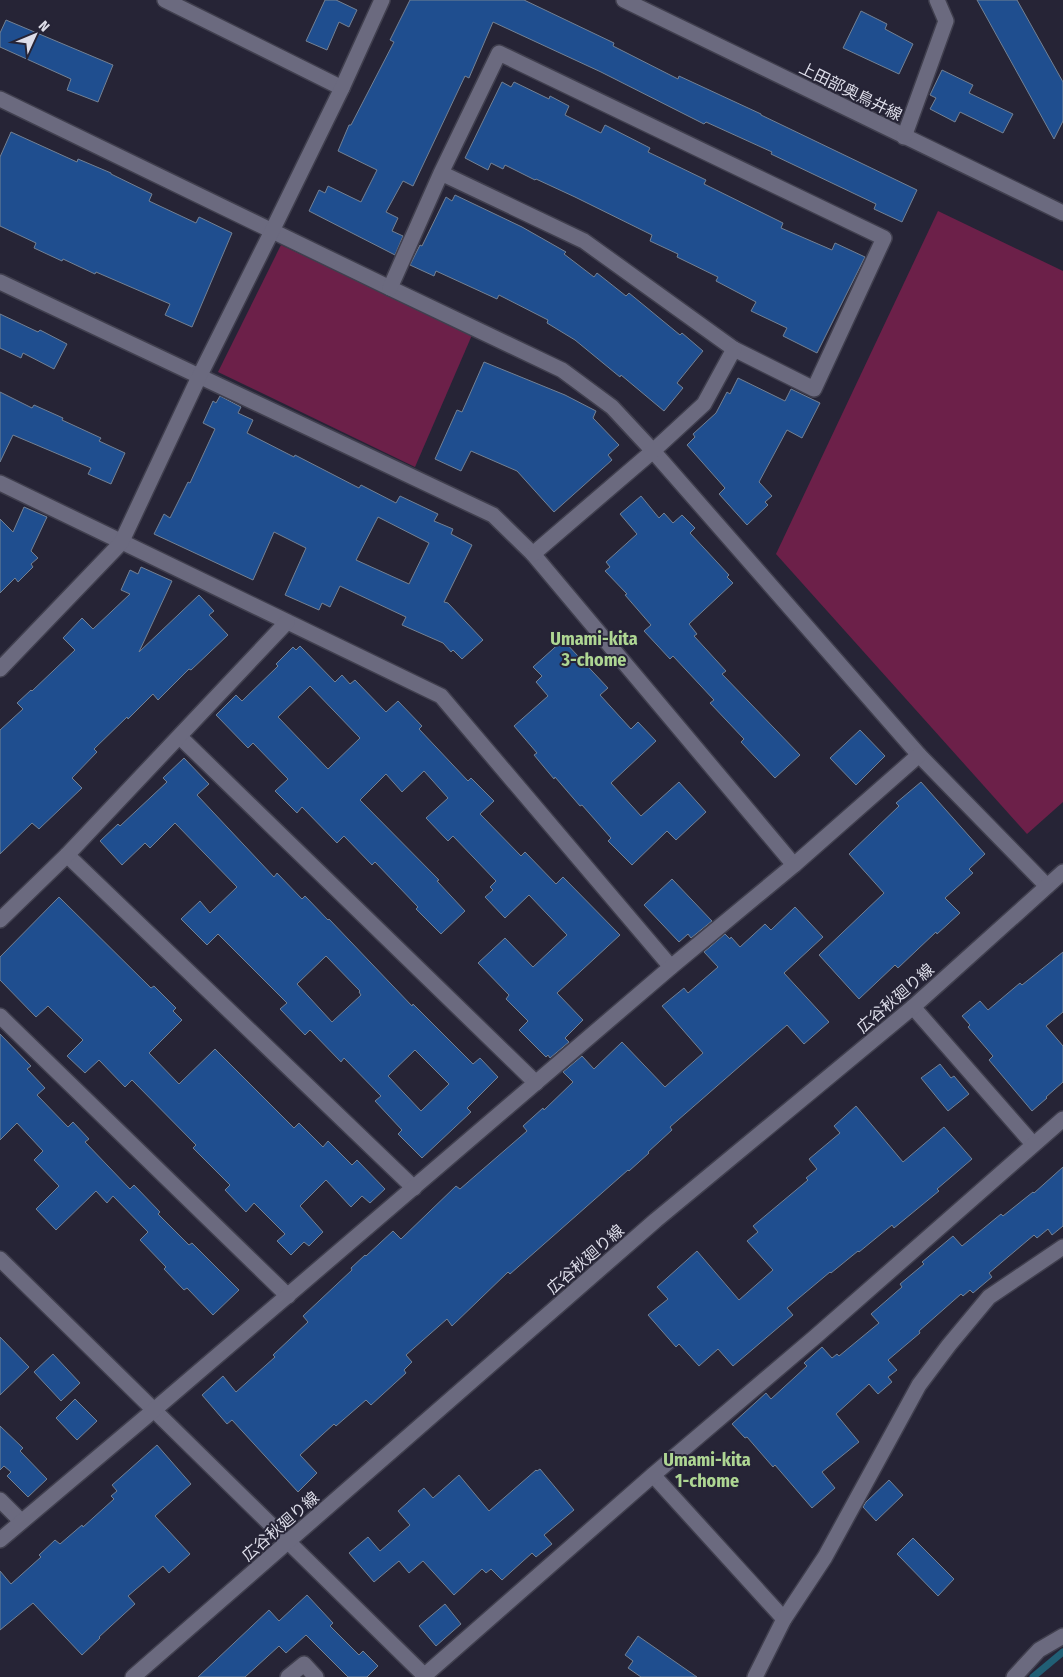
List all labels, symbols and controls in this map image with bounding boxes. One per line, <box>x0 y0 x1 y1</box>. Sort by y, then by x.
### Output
north arrow <box>10 10 60 60</box>
text: N <box>35 17 53 35</box>
street label: 上田部奥鳥井線 <box>796 58 905 125</box>
district label: Umami-kita 3-chome <box>550 628 638 671</box>
street label: 広谷秋廻り線 <box>853 960 938 1037</box>
street label: 広谷秋廻り線 <box>543 1221 628 1298</box>
district label: Umami-kita 1-chome <box>663 1449 751 1492</box>
street label: 広谷秋廻り線 <box>238 1488 323 1565</box>

